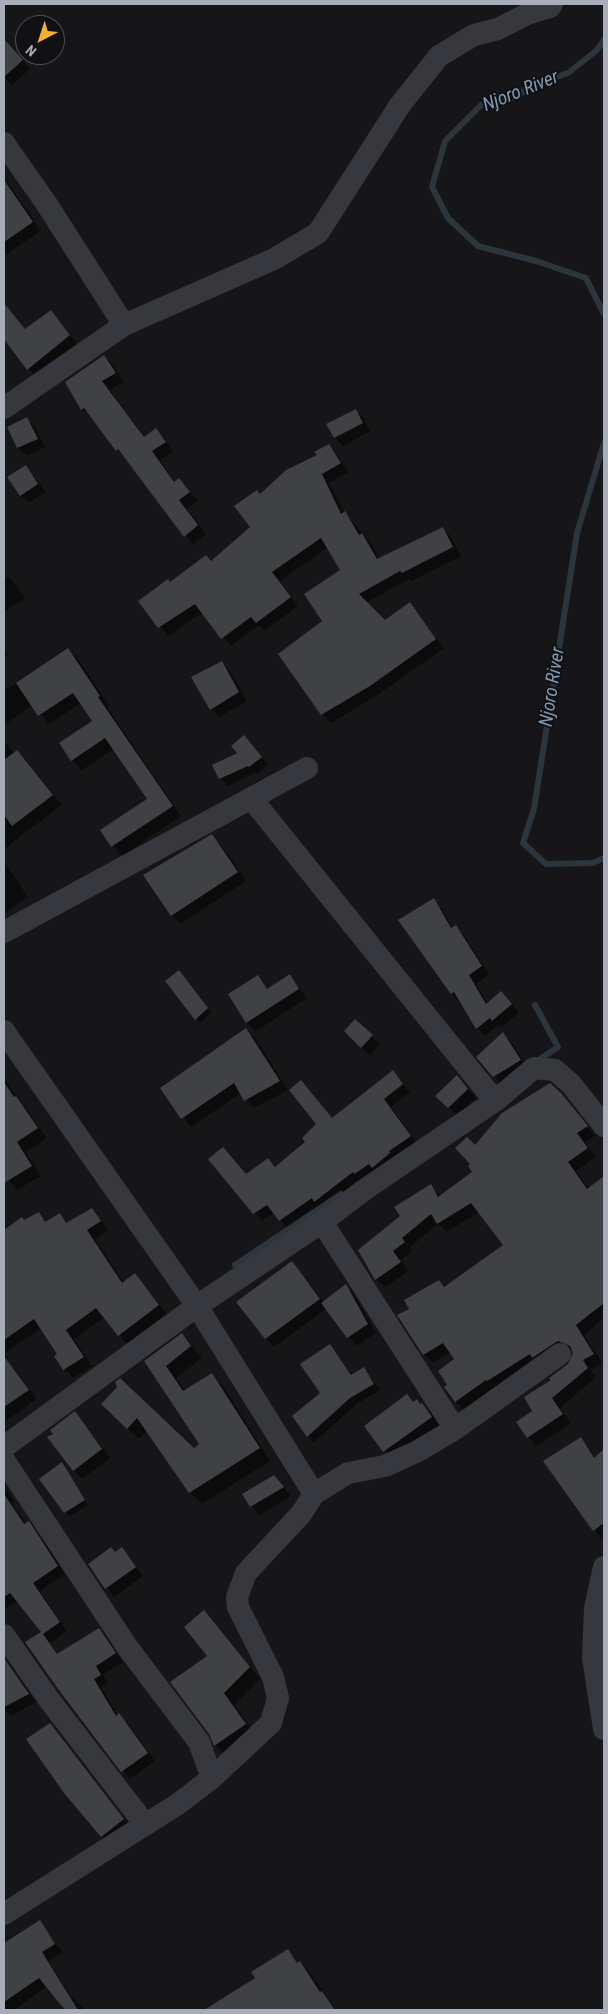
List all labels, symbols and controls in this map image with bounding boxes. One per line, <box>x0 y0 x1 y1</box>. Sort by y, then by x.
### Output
north arrow <box>15 15 65 65</box>
text: N <box>23 42 39 60</box>
water label: Njoro River <box>480 66 562 118</box>
water label: Njoro River <box>535 646 571 728</box>

